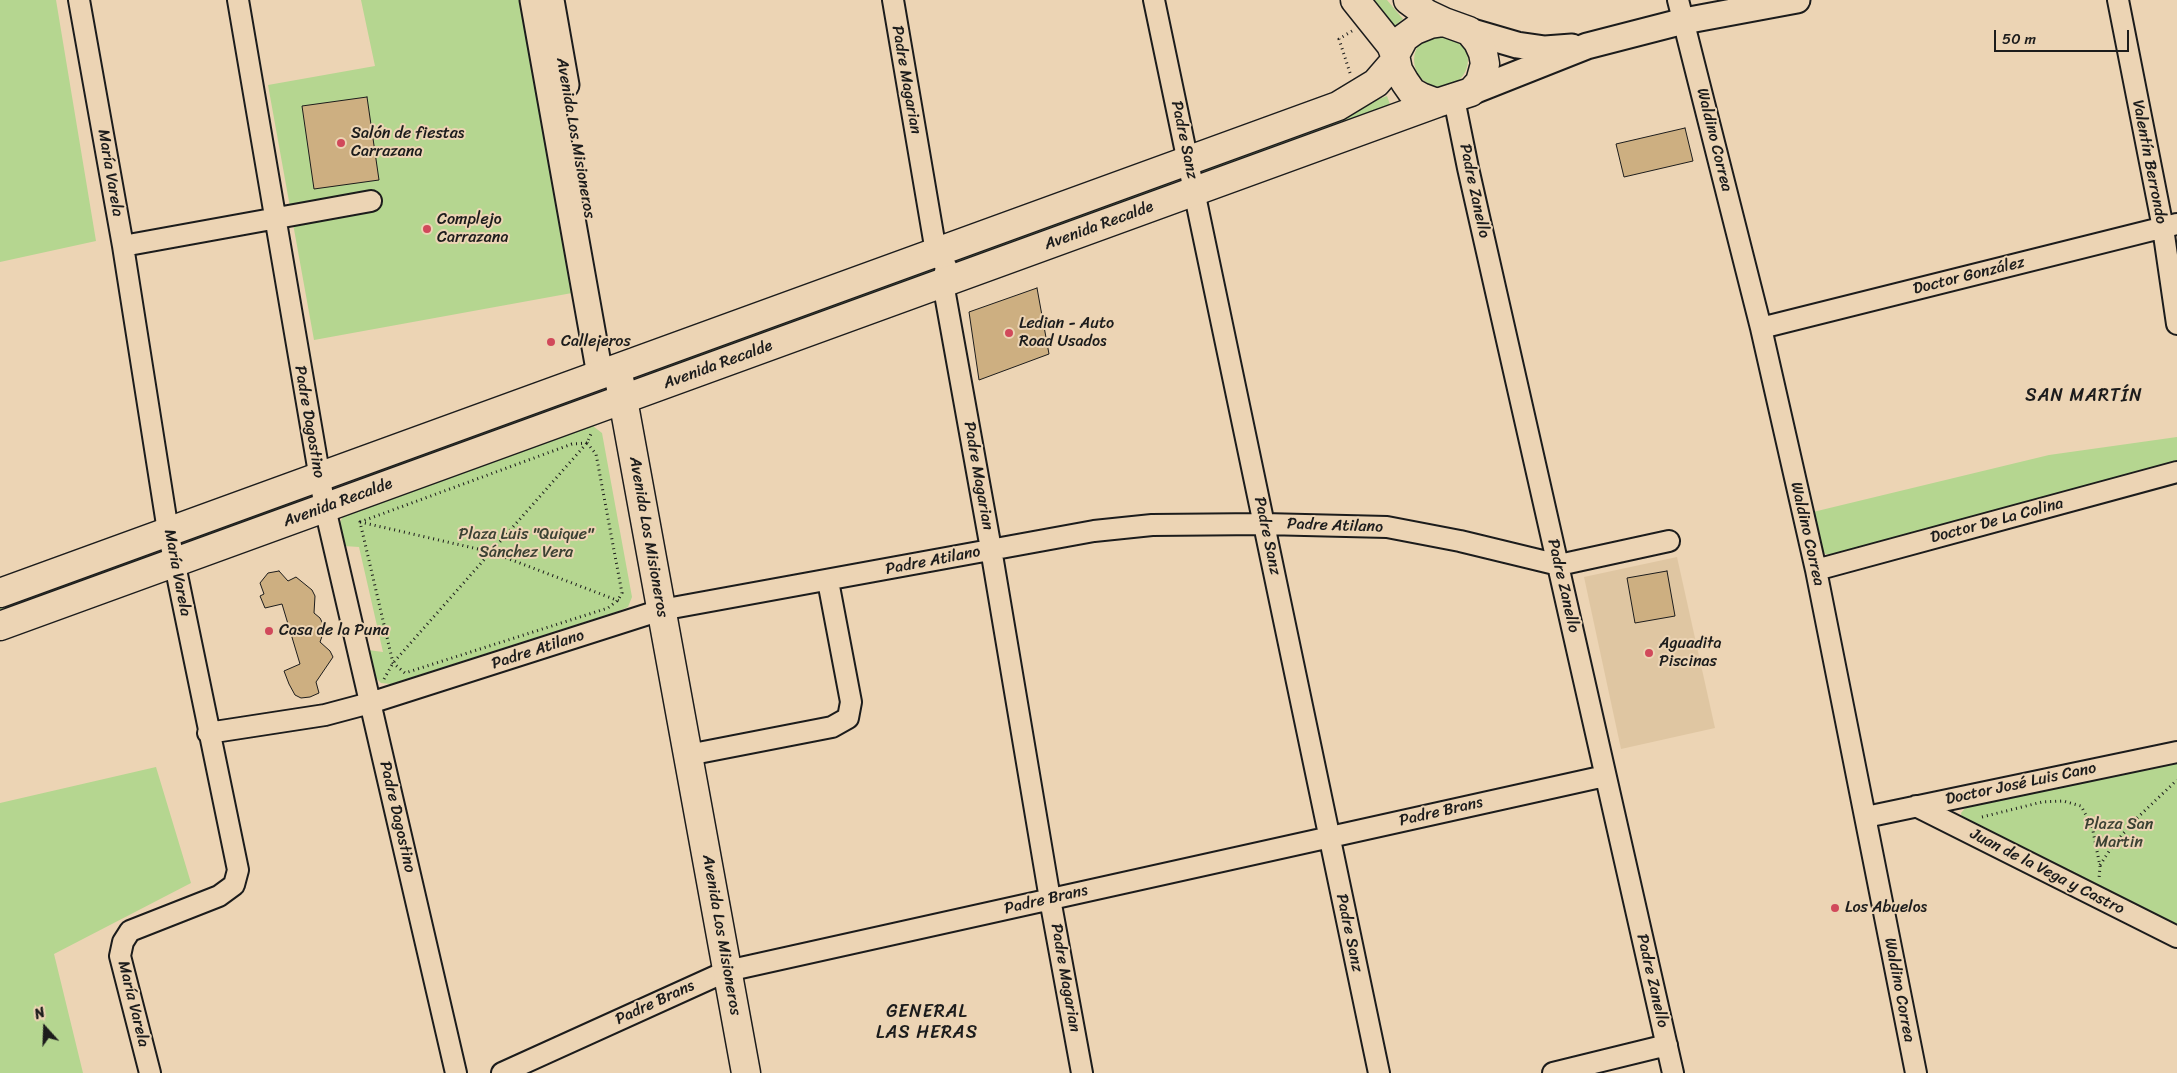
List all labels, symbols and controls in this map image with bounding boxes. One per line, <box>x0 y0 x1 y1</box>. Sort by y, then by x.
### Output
scale bar <box>1997 20 2132 52</box>
street label: Padre Magarian <box>887 24 925 136</box>
text: 50 m <box>2002 26 2036 52</box>
street label: Avenida Los Misioneros <box>551 56 599 220</box>
street label: Waldino Correa <box>1692 86 1736 194</box>
street label: Valentín Berrondo <box>2128 98 2170 226</box>
street label: Padre Sanz <box>1166 99 1202 181</box>
place label: Salón de fiestas Carrazana <box>351 124 464 162</box>
street label: María Varela <box>93 128 127 218</box>
marker: Salón de fiestas Carrazana <box>335 137 347 149</box>
street label: Padre Zanello <box>1455 142 1493 240</box>
street label: Avenida Recalde <box>1042 197 1156 255</box>
place label: Complejo Carrazana <box>437 210 508 248</box>
marker: Complejo Carrazana <box>421 223 433 235</box>
street label: Doctor González <box>1911 253 2027 299</box>
place label: Ledian - Auto Road Usados <box>1019 314 1114 352</box>
marker: Ledian - Auto Road Usados <box>1003 327 1015 339</box>
place label: Callejeros <box>561 332 631 352</box>
marker: Callejeros <box>545 336 557 348</box>
street label: Avenida Recalde <box>661 336 775 394</box>
street label: Padre Dagostino <box>290 364 328 480</box>
district label: SAN MARTÍN <box>2025 385 2143 407</box>
street label: Padre Magarian <box>959 420 997 532</box>
street label: Avenida Los Misioneros <box>624 455 672 619</box>
street label: Avenida Recalde <box>281 474 395 532</box>
street label: Waldino Correa <box>1786 480 1828 588</box>
street label: Doctor De La Colina <box>1928 494 2066 548</box>
street label: Padre Sanz <box>1249 495 1285 577</box>
street label: Padre Atilano <box>1287 515 1383 537</box>
park label: Plaza Luis "Quique" Sánchez Vera <box>458 525 594 563</box>
street label: María Varela <box>159 528 195 618</box>
street label: Padre Zanello <box>1543 537 1583 635</box>
street label: Padre Atilano <box>884 542 982 580</box>
place label: Casa de la Puna <box>279 621 389 641</box>
marker: Casa de la Puna <box>263 625 275 637</box>
street label: Padre Atilano <box>489 626 587 674</box>
place label: Aguadita Piscinas <box>1659 634 1722 672</box>
marker: Aguadita Piscinas <box>1643 647 1655 659</box>
street label: Padre Dagostino <box>375 759 419 875</box>
street label: Doctor José Luis Cano <box>1944 759 2098 809</box>
street label: Padre Brans <box>1397 793 1485 831</box>
park label: Plaza San Martin <box>2085 815 2153 853</box>
street label: Juan de la Vega y Castro <box>1967 825 2127 919</box>
street label: Avenida Los Misioneros <box>697 853 745 1017</box>
street label: Padre Brans <box>1002 881 1090 919</box>
street label: Padre Sanz <box>1331 892 1367 974</box>
place label: Los Abuelos <box>1845 898 1927 918</box>
marker: Los Abuelos <box>1829 902 1841 914</box>
street label: Padre Magarian <box>1046 922 1084 1034</box>
street label: Padre Zanello <box>1632 932 1672 1030</box>
street label: Waldino Correa <box>1879 936 1919 1044</box>
street label: María Varela <box>113 959 153 1049</box>
street label: Padre Brans <box>612 976 698 1030</box>
text: N <box>31 1000 49 1027</box>
district label: GENERAL LAS HERAS <box>876 1001 978 1044</box>
north arrow <box>20 1003 70 1053</box>

